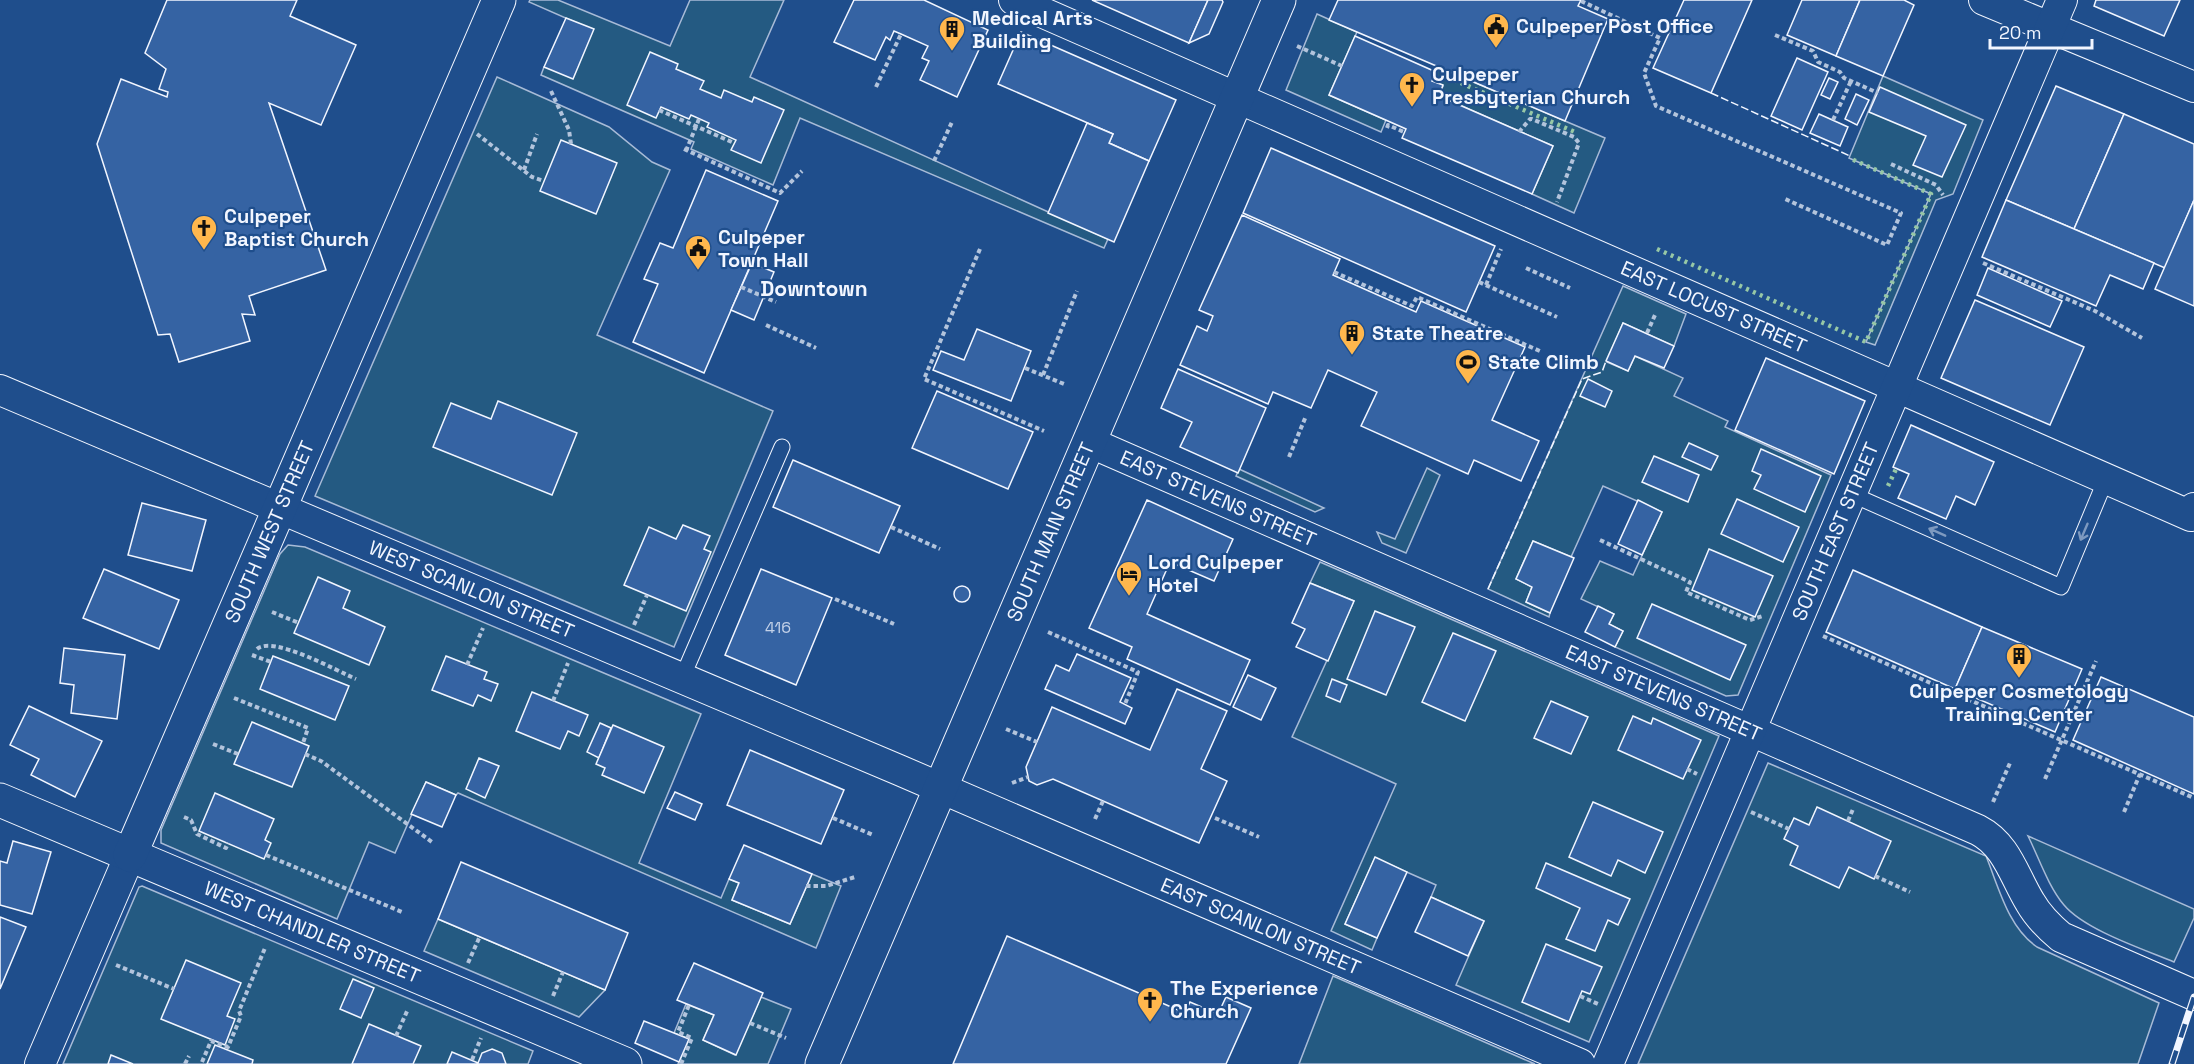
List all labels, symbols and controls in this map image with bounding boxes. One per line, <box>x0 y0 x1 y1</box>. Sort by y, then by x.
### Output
place label: Medical Arts Building <box>972 5 1093 54</box>
public building icon: Culpeper Post Office <box>1481 11 1511 49</box>
scale bar <box>1990 12 2092 50</box>
place label: Culpeper Post Office <box>1516 13 1713 39</box>
building icon: Medical Arts Building <box>937 14 967 52</box>
text: 20 m <box>1999 21 2042 44</box>
place label: Culpeper Presbyterian Church <box>1432 61 1630 110</box>
church icon: Culpeper Presbyterian Church <box>1397 70 1427 108</box>
place label: Culpeper Baptist Church <box>224 203 369 252</box>
church icon: Culpeper Baptist Church <box>189 213 219 251</box>
place label: Culpeper Town Hall <box>718 224 808 273</box>
public building icon: Culpeper Town Hall <box>683 233 713 271</box>
street label: EAST LOCUST STREET <box>1617 255 1811 359</box>
district label: Downtown <box>760 275 868 302</box>
building icon: State Theatre <box>1337 318 1367 356</box>
place label: State Theatre <box>1372 320 1504 346</box>
sports icon: State Climb <box>1453 347 1483 385</box>
place label: State Climb <box>1488 349 1599 375</box>
street label: SOUTH WEST STREET <box>219 436 320 627</box>
street label: SOUTH MAIN STREET <box>1001 438 1101 626</box>
street label: SOUTH EAST STREET <box>1786 438 1885 625</box>
street label: EAST STEVENS STREET <box>1116 444 1320 553</box>
one-way arrow <box>2078 523 2089 541</box>
one-way arrow <box>1928 526 1946 537</box>
street label: WEST SCANLON STREET <box>365 534 578 644</box>
place label: Lord Culpeper Hotel <box>1148 549 1284 598</box>
hotel icon: Lord Culpeper Hotel <box>1114 559 1144 597</box>
house number: 416 <box>765 617 791 638</box>
street label: EAST STEVENS STREET <box>1562 639 1766 747</box>
building icon: Culpeper Cosmetology Training Center <box>2004 641 2034 679</box>
place label: Culpeper Cosmetology Training Center <box>1909 678 2129 727</box>
street label: EAST SCANLON STREET <box>1157 872 1365 981</box>
street label: WEST CHANDLER STREET <box>200 875 425 989</box>
place label: The Experience Church <box>1170 975 1318 1024</box>
church icon: The Experience Church <box>1135 985 1165 1023</box>

